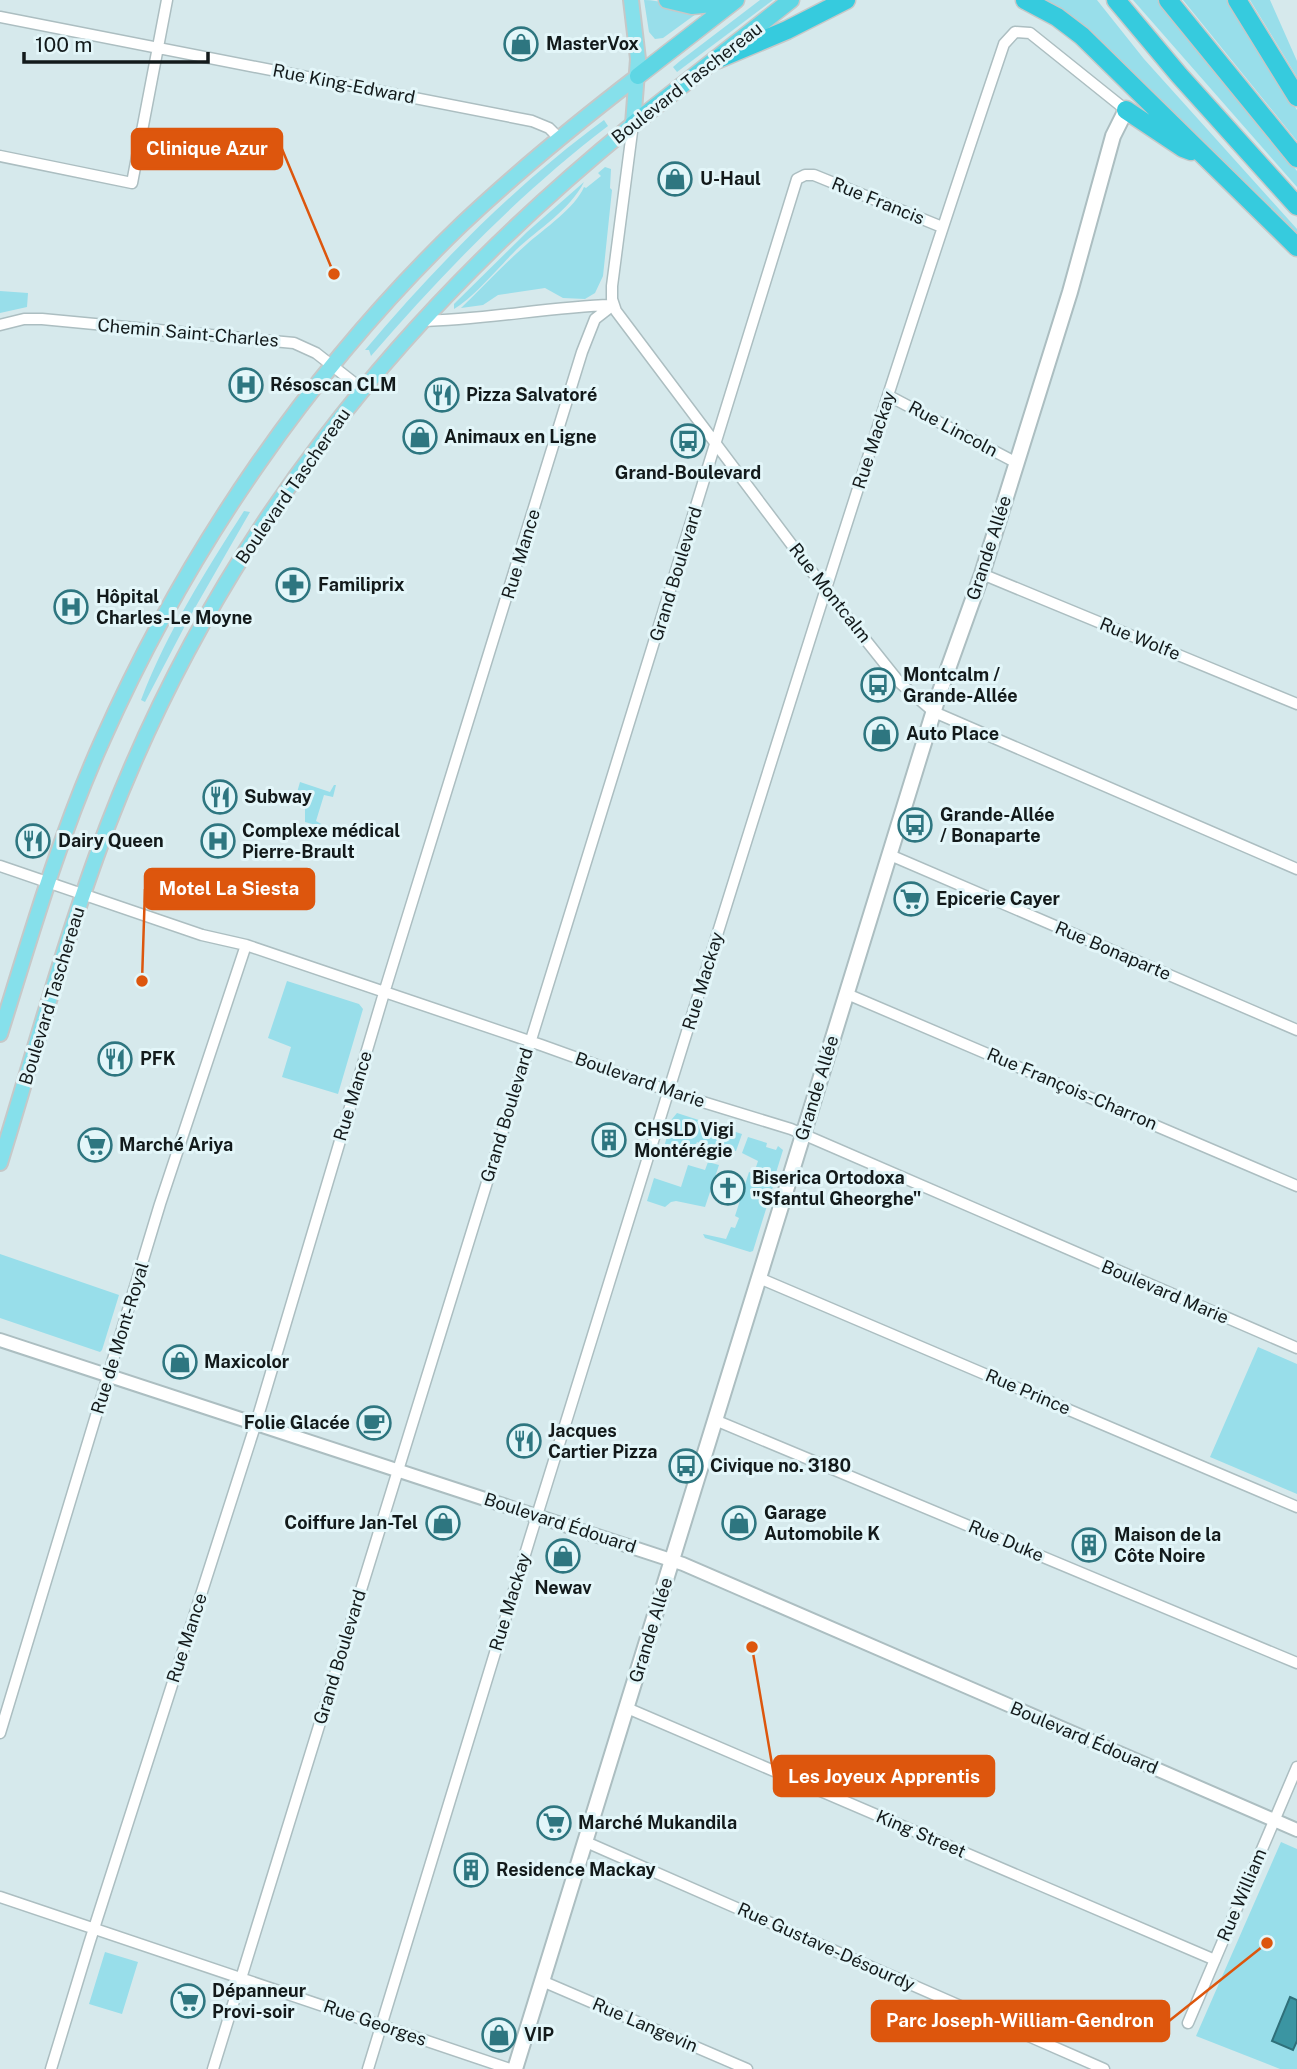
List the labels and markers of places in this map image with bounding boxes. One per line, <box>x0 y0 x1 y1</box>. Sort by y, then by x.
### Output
shop icon: MasterVox <box>502 25 540 63</box>
place label: MasterVox <box>546 33 639 54</box>
callout: Clinique Azur <box>132 129 282 169</box>
shop icon: U-Haul <box>656 160 694 198</box>
place label: U-Haul <box>700 168 761 189</box>
hospital icon: Résoscan CLM <box>227 366 265 404</box>
place label: Résoscan CLM <box>270 374 396 395</box>
restaurant icon: Pizza Salvatoré <box>423 376 461 414</box>
place label: Pizza Salvatoré <box>466 384 597 405</box>
shop icon: Animaux en Ligne <box>401 418 439 456</box>
bus stop icon: Grand-Boulevard <box>669 422 707 460</box>
place label: Animaux en Ligne <box>444 426 597 447</box>
place label: Grand-Boulevard <box>615 462 761 483</box>
pharmacy icon: Familiprix <box>274 566 312 604</box>
place label: Familiprix <box>318 574 405 595</box>
place label: Hôpital Charles-Le Moyne <box>96 586 252 628</box>
hospital icon: Hôpital Charles-Le Moyne <box>52 588 90 626</box>
place label: Montcalm / Grande-Allée <box>903 664 1018 706</box>
bus stop icon: Montcalm / Grande-Allée <box>859 666 897 704</box>
shop icon: Auto Place <box>862 715 900 753</box>
place label: Auto Place <box>906 723 999 744</box>
restaurant icon: Subway <box>201 778 239 816</box>
place label: Subway <box>244 786 312 807</box>
place label: Grande-Allée / Bonaparte <box>940 804 1055 846</box>
bus stop icon: Grande-Allée / Bonaparte <box>896 806 934 844</box>
place label: Complexe médical Pierre-Brault <box>242 820 400 862</box>
restaurant icon: Dairy Queen <box>14 822 52 860</box>
hospital icon: Complexe médical Pierre-Brault <box>199 822 237 860</box>
place label: Dairy Queen <box>58 830 164 851</box>
callout: Motel La Siesta <box>145 869 314 909</box>
supermarket icon: Epicerie Cayer <box>892 880 930 918</box>
place label: Epicerie Cayer <box>936 888 1061 909</box>
restaurant icon: PFK <box>96 1040 134 1078</box>
place label: PFK <box>140 1048 176 1069</box>
place label: CHSLD Vigi Montérégie <box>634 1119 734 1161</box>
building icon: CHSLD Vigi Montérégie <box>590 1121 628 1159</box>
supermarket icon: Marché Ariya <box>76 1126 114 1164</box>
place label: Marché Ariya <box>119 1134 233 1155</box>
place label: Biserica Ortodoxa "Sfantul Gheorghe" <box>752 1167 921 1209</box>
church icon: Biserica Ortodoxa "Sfantul Gheorghe" <box>709 1169 747 1207</box>
shop icon: Maxicolor <box>161 1343 199 1381</box>
place label: Maxicolor <box>204 1351 290 1372</box>
cafe icon: Folie Glacée <box>355 1404 393 1442</box>
place label: Folie Glacée <box>244 1412 350 1433</box>
place label: Jacques Cartier Pizza <box>548 1420 657 1462</box>
restaurant icon: Jacques Cartier Pizza <box>505 1422 543 1460</box>
bus stop icon: Civique no. 3180 <box>667 1447 705 1485</box>
place label: Civique no. 3180 <box>710 1455 851 1476</box>
place label: Garage Automobile K <box>764 1502 880 1544</box>
shop icon: Coiffure Jan-Tel <box>424 1504 462 1542</box>
shop icon: Garage Automobile K <box>720 1504 758 1542</box>
place label: Coiffure Jan-Tel <box>284 1512 418 1533</box>
place label: Maison de la Côte Noire <box>1114 1524 1221 1566</box>
building icon: Maison de la Côte Noire <box>1070 1526 1108 1564</box>
shop icon: Newav <box>544 1537 582 1575</box>
place label: Newav <box>534 1577 592 1598</box>
callout: Les Joyeux Apprentis <box>774 1756 994 1796</box>
supermarket icon: Marché Mukandila <box>535 1804 573 1842</box>
place label: Marché Mukandila <box>578 1812 737 1833</box>
building icon: Residence Mackay <box>452 1851 490 1889</box>
place label: Residence Mackay <box>496 1859 656 1880</box>
place label: Dépanneur Provi-soir <box>212 1980 307 2022</box>
supermarket icon: Dépanneur Provi-soir <box>169 1982 207 2020</box>
callout: Parc Joseph-William-Gendron <box>872 2001 1169 2041</box>
shop icon: VIP <box>480 2016 518 2054</box>
place label: VIP <box>524 2024 554 2045</box>

